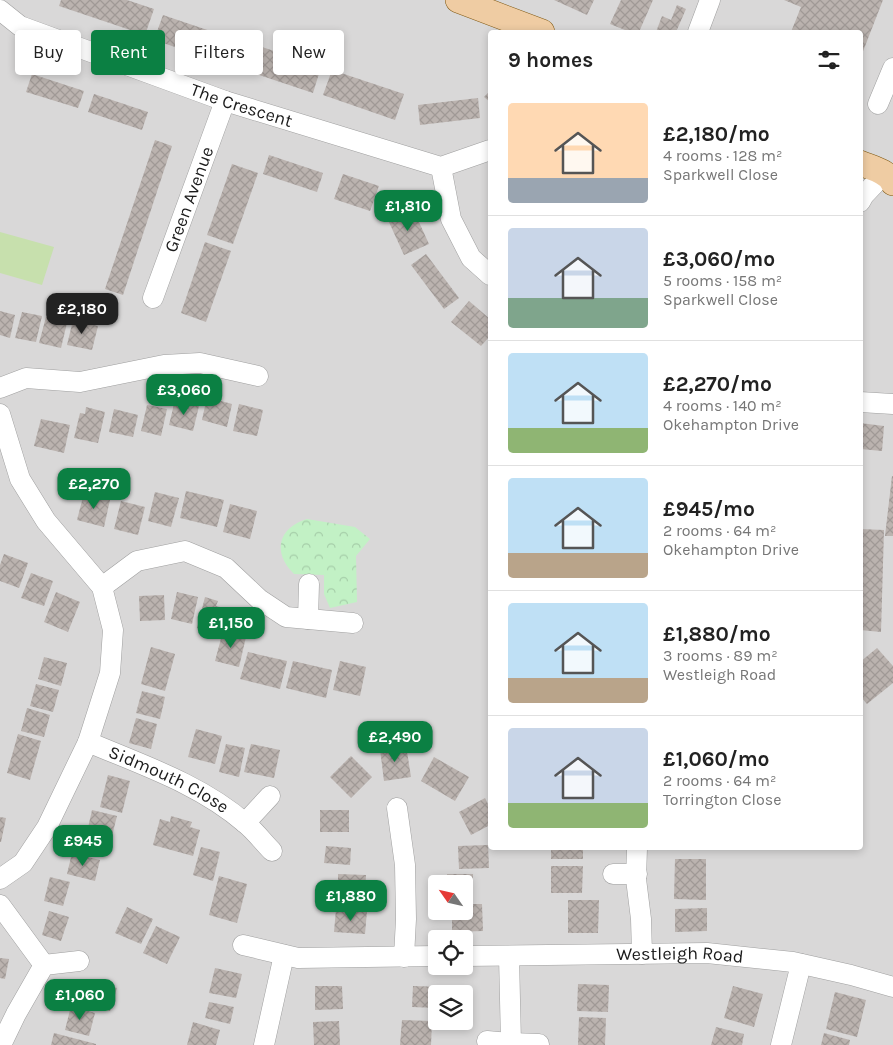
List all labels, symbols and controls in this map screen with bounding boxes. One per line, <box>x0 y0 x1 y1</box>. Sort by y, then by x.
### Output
chip: Buy <box>15 30 81 75</box>
chip: Rent <box>91 30 165 75</box>
chip: Filters <box>175 30 263 75</box>
chip: New <box>273 30 344 75</box>
icon: filters <box>815 46 843 74</box>
text: 9 homes <box>508 48 593 72</box>
street label: The Crescent <box>188 78 295 132</box>
text: £2,180/mo <box>663 122 770 146</box>
icon: home <box>548 123 608 183</box>
street label: Green Avenue <box>160 143 218 255</box>
text: 4 rooms · 128 m² <box>663 146 782 165</box>
text: Sparkwell Close <box>663 165 778 184</box>
pin: £1,810 <box>367 190 449 232</box>
text: £1,810 <box>385 196 431 215</box>
text: £3,060/mo <box>663 247 775 271</box>
icon: home <box>548 248 608 308</box>
text: 5 rooms · 158 m² <box>663 271 782 290</box>
text: Sparkwell Close <box>663 290 778 309</box>
pin: £2,180 <box>41 292 123 335</box>
text: £2,180 <box>57 299 107 318</box>
text: £2,270/mo <box>663 372 772 396</box>
icon: home <box>548 373 608 433</box>
pin: £3,060 <box>143 374 225 416</box>
text: £3,060 <box>157 380 211 399</box>
text: 4 rooms · 140 m² <box>663 396 782 415</box>
text: Okehampton Drive <box>663 415 799 434</box>
pin: £2,270 <box>53 468 135 510</box>
text: £2,270 <box>68 474 120 493</box>
text: £945/mo <box>663 497 755 521</box>
icon: home <box>548 498 608 558</box>
text: 2 rooms · 64 m² <box>663 521 776 540</box>
text: Okehampton Drive <box>663 540 799 559</box>
pin: £1,150 <box>190 606 272 649</box>
text: £1,150 <box>209 613 253 632</box>
text: £1,880/mo <box>663 622 771 646</box>
icon: home <box>548 623 608 683</box>
text: 3 rooms · 89 m² <box>663 646 778 665</box>
text: Westleigh Road <box>663 665 776 684</box>
pin: £2,490 <box>354 720 436 763</box>
text: £2,490 <box>369 727 421 746</box>
street label: Sidmouth Close <box>105 741 233 818</box>
text: £1,060/mo <box>663 747 769 771</box>
icon: home <box>548 748 608 808</box>
text: 2 rooms · 64 m² <box>663 771 776 790</box>
text: Torrington Close <box>663 790 781 809</box>
pin: £945 <box>53 824 113 867</box>
text: £945 <box>64 831 102 850</box>
north arrow <box>428 875 472 920</box>
map controls <box>428 875 473 1030</box>
pin: £1,880 <box>310 880 392 922</box>
text: £1,880 <box>326 886 376 905</box>
button: locate <box>428 930 473 975</box>
street label: Westleigh Road <box>616 942 745 968</box>
pin: £1,060 <box>39 978 121 1021</box>
text: £1,060 <box>55 985 105 1004</box>
button: layers <box>428 985 473 1030</box>

